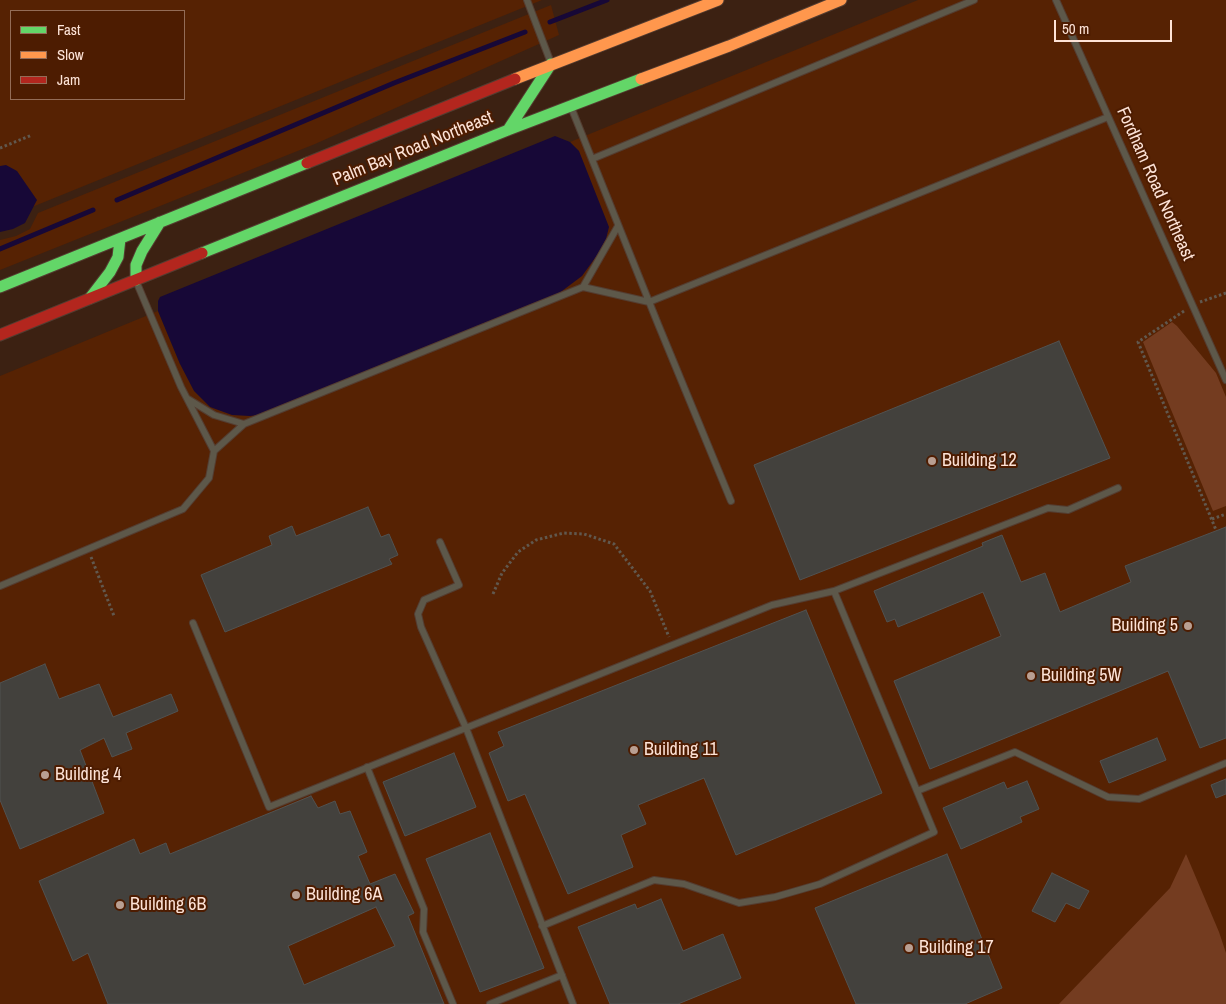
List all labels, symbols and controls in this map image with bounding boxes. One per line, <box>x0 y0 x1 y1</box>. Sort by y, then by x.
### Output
legend <box>10 10 185 100</box>
scale bar <box>1056 10 1174 42</box>
text: 50 m <box>1062 18 1089 39</box>
text: Fast <box>57 19 80 40</box>
text: Slow <box>57 44 84 65</box>
text: Jam <box>57 69 80 90</box>
street label: Fordham Road Northeast <box>1111 104 1199 264</box>
street label: Palm Bay Road Northeast <box>330 107 496 191</box>
place label: Building 12 <box>942 450 1017 472</box>
marker: Building 12 <box>926 455 938 467</box>
place label: Building 5 <box>1112 615 1178 637</box>
marker: Building 5 <box>1182 620 1194 632</box>
place label: Building 5W <box>1041 665 1121 687</box>
marker: Building 5W <box>1025 670 1037 682</box>
place label: Building 11 <box>644 739 718 761</box>
marker: Building 11 <box>628 744 640 756</box>
place label: Building 4 <box>55 764 121 786</box>
marker: Building 4 <box>39 769 51 781</box>
place label: Building 6A <box>306 884 382 906</box>
marker: Building 6A <box>290 889 302 901</box>
place label: Building 6B <box>130 894 206 916</box>
marker: Building 6B <box>114 899 126 911</box>
place label: Building 17 <box>919 937 994 959</box>
marker: Building 17 <box>903 942 915 954</box>

